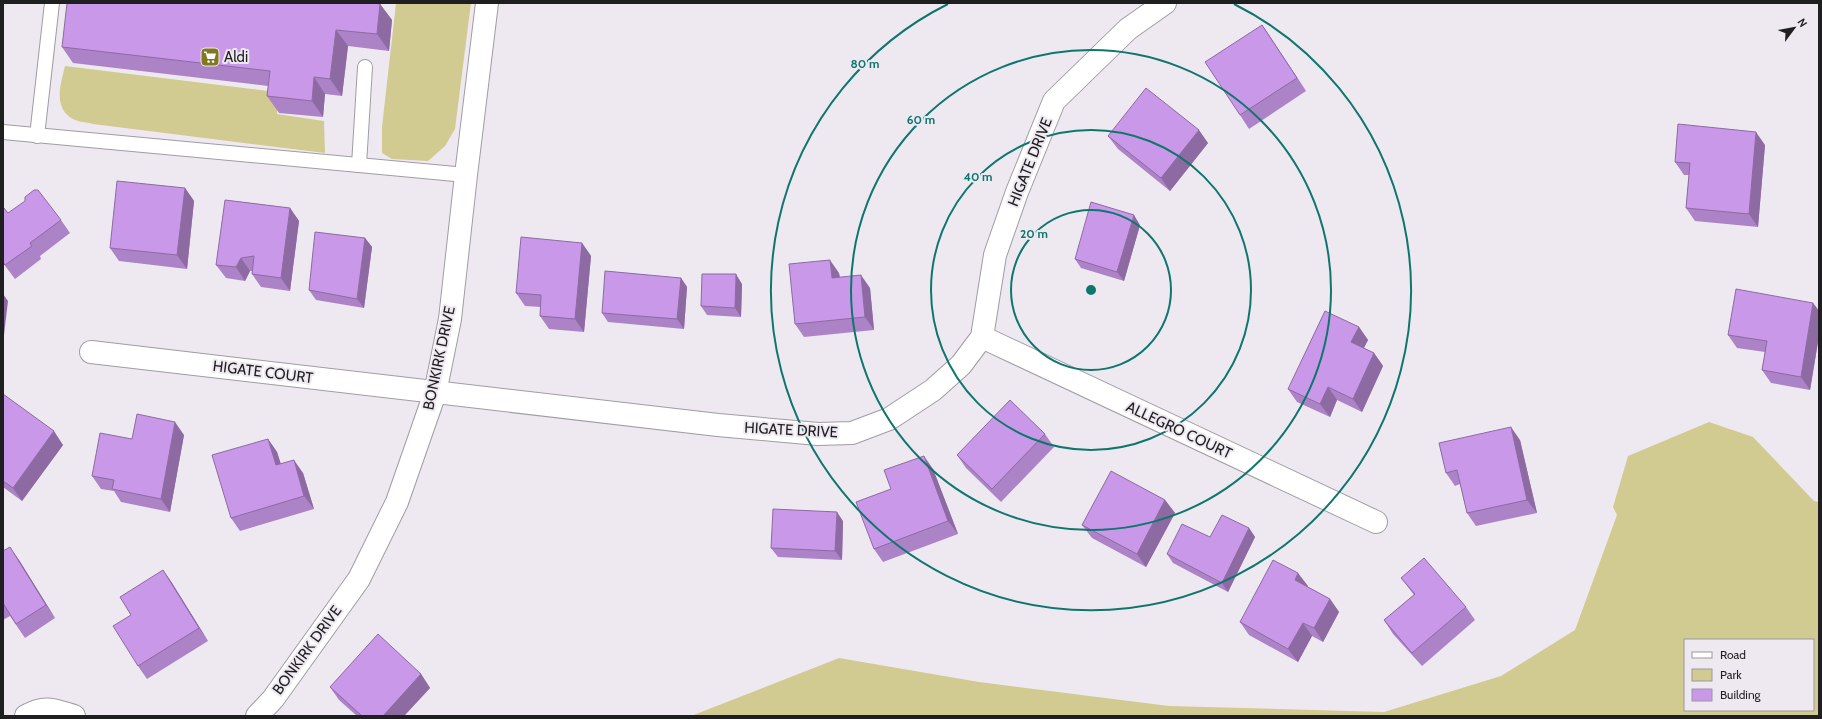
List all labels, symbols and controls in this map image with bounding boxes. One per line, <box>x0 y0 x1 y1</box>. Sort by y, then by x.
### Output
north arrow <box>1774 8 1814 48</box>
text: N <box>1794 16 1810 30</box>
supermarket icon: Aldi <box>199 46 221 68</box>
place label: Aldi <box>224 48 248 66</box>
text: 80 m <box>851 56 879 71</box>
text: 60 m <box>907 112 935 127</box>
street label: HIGATE DRIVE <box>1004 115 1056 209</box>
text: 40 m <box>963 169 993 184</box>
text: 20 m <box>1020 226 1048 241</box>
centre of rings <box>1084 283 1098 297</box>
street label: BONKIRK DRIVE <box>419 305 459 411</box>
street label: HIGATE COURT <box>212 357 314 387</box>
street label: ALLEGRO COURT <box>1123 398 1235 462</box>
street label: HIGATE DRIVE <box>744 419 838 441</box>
street label: BONKIRK DRIVE <box>269 602 345 698</box>
legend <box>1684 639 1814 711</box>
text: Road <box>1720 647 1746 662</box>
text: Park <box>1720 667 1742 682</box>
text: Building <box>1720 687 1762 702</box>

